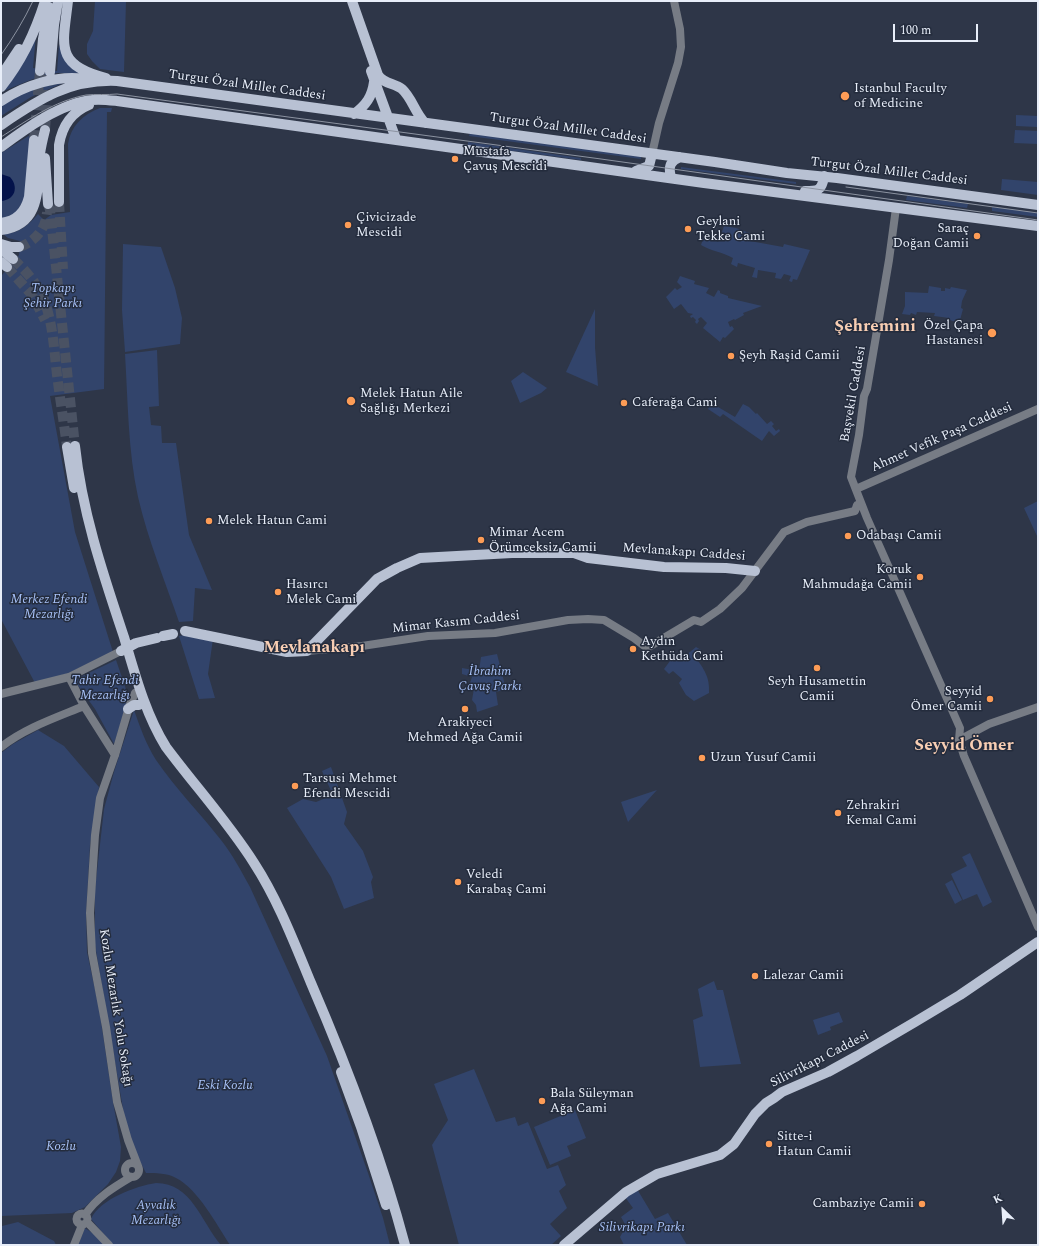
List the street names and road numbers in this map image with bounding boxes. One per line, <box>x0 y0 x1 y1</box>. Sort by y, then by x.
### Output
street label: Turgut Özal Millet Caddesi <box>168 67 326 105</box>
street label: Turgut Özal Millet Caddesi <box>489 110 647 148</box>
street label: Turgut Özal Millet Caddesi <box>810 155 968 189</box>
street label: Başvekil Caddesi <box>838 345 870 443</box>
street label: Ahmet Vefik Paşa Caddesi <box>869 400 1015 476</box>
street label: Mevlanakapı Caddesi <box>622 541 746 565</box>
street label: Mimar Kasım Caddesi <box>391 609 521 637</box>
street label: Kozlu Mezarlık Yolu Sokağı <box>95 928 135 1088</box>
street label: Silivrikapı Caddesi <box>768 1028 872 1092</box>

